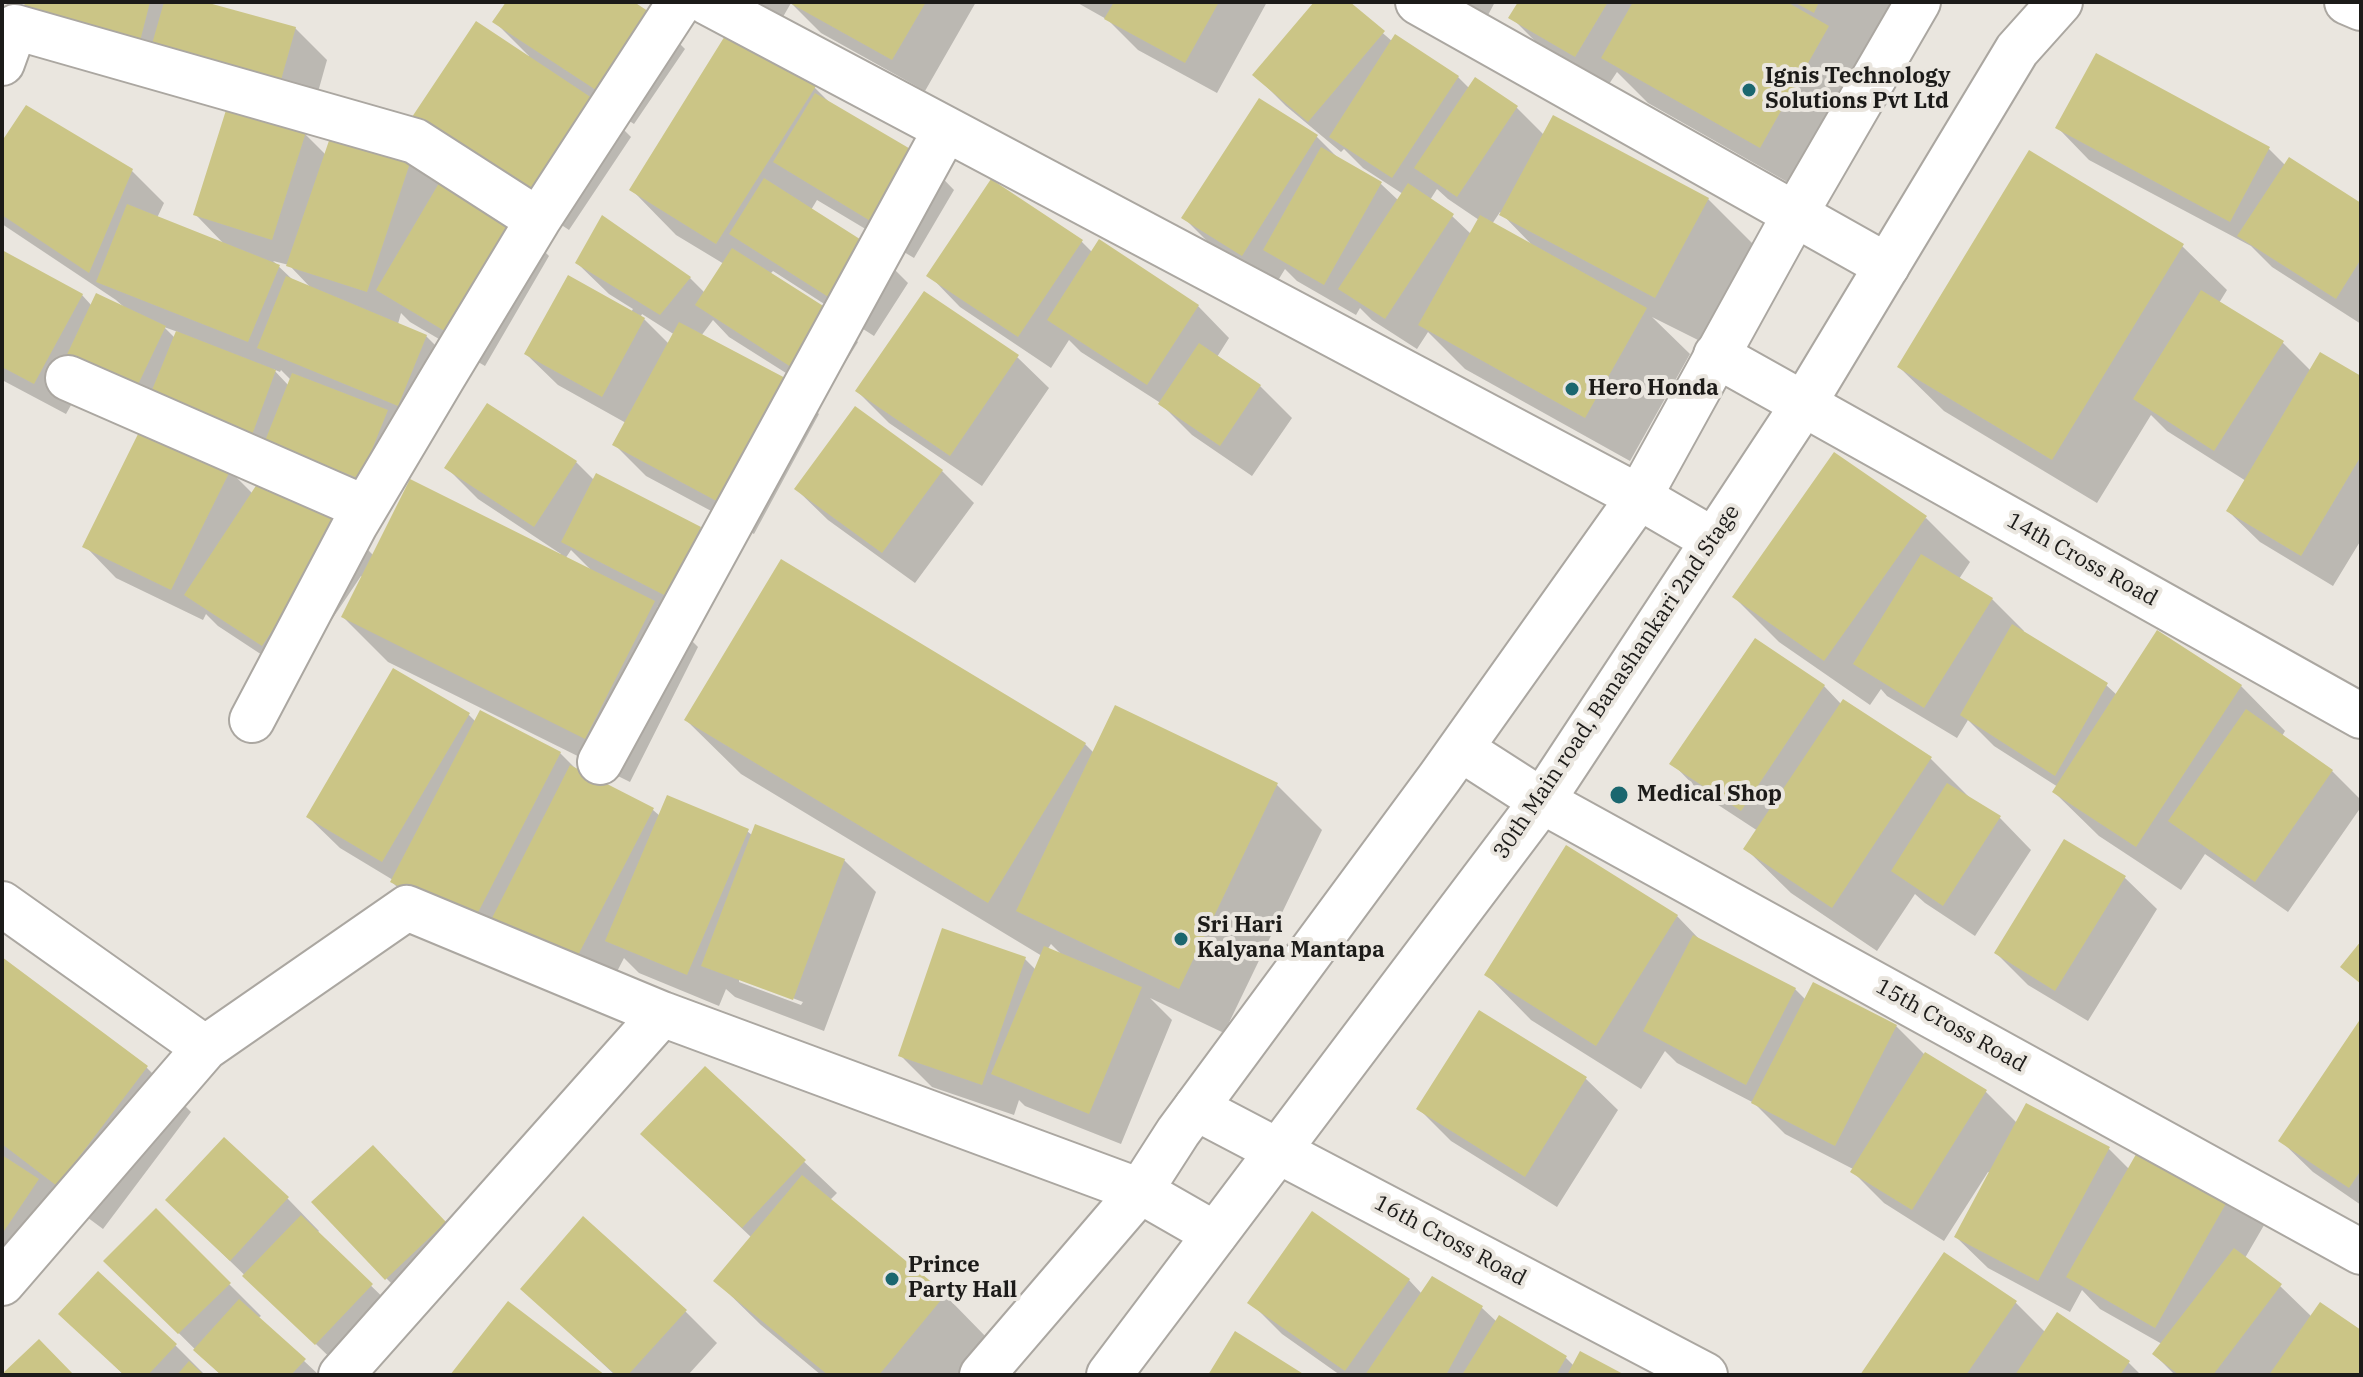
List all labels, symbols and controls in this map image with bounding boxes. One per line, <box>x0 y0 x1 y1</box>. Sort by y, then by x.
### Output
place label: Ignis Technology Solutions Pvt Ltd <box>1765 64 1950 116</box>
marker: Ignis Technology Solutions Pvt Ltd <box>1740 81 1758 99</box>
place label: Hero Honda <box>1588 376 1719 402</box>
marker: Hero Honda <box>1563 380 1581 398</box>
street label: 30th Main road, Banashankari 2nd Stage <box>1488 500 1746 864</box>
street label: 14th Cross Road <box>2002 508 2162 612</box>
place label: Medical Shop <box>1637 782 1782 808</box>
marker: Medical Shop <box>1608 784 1630 806</box>
place label: Sri Hari Kalyana Mantapa <box>1197 913 1385 964</box>
marker: Sri Hari Kalyana Mantapa <box>1172 930 1190 948</box>
street label: 15th Cross Road <box>1871 974 2031 1078</box>
street label: 16th Cross Road <box>1370 1190 1530 1292</box>
place label: Prince Party Hall <box>908 1253 1017 1304</box>
marker: Prince Party Hall <box>883 1270 901 1288</box>

